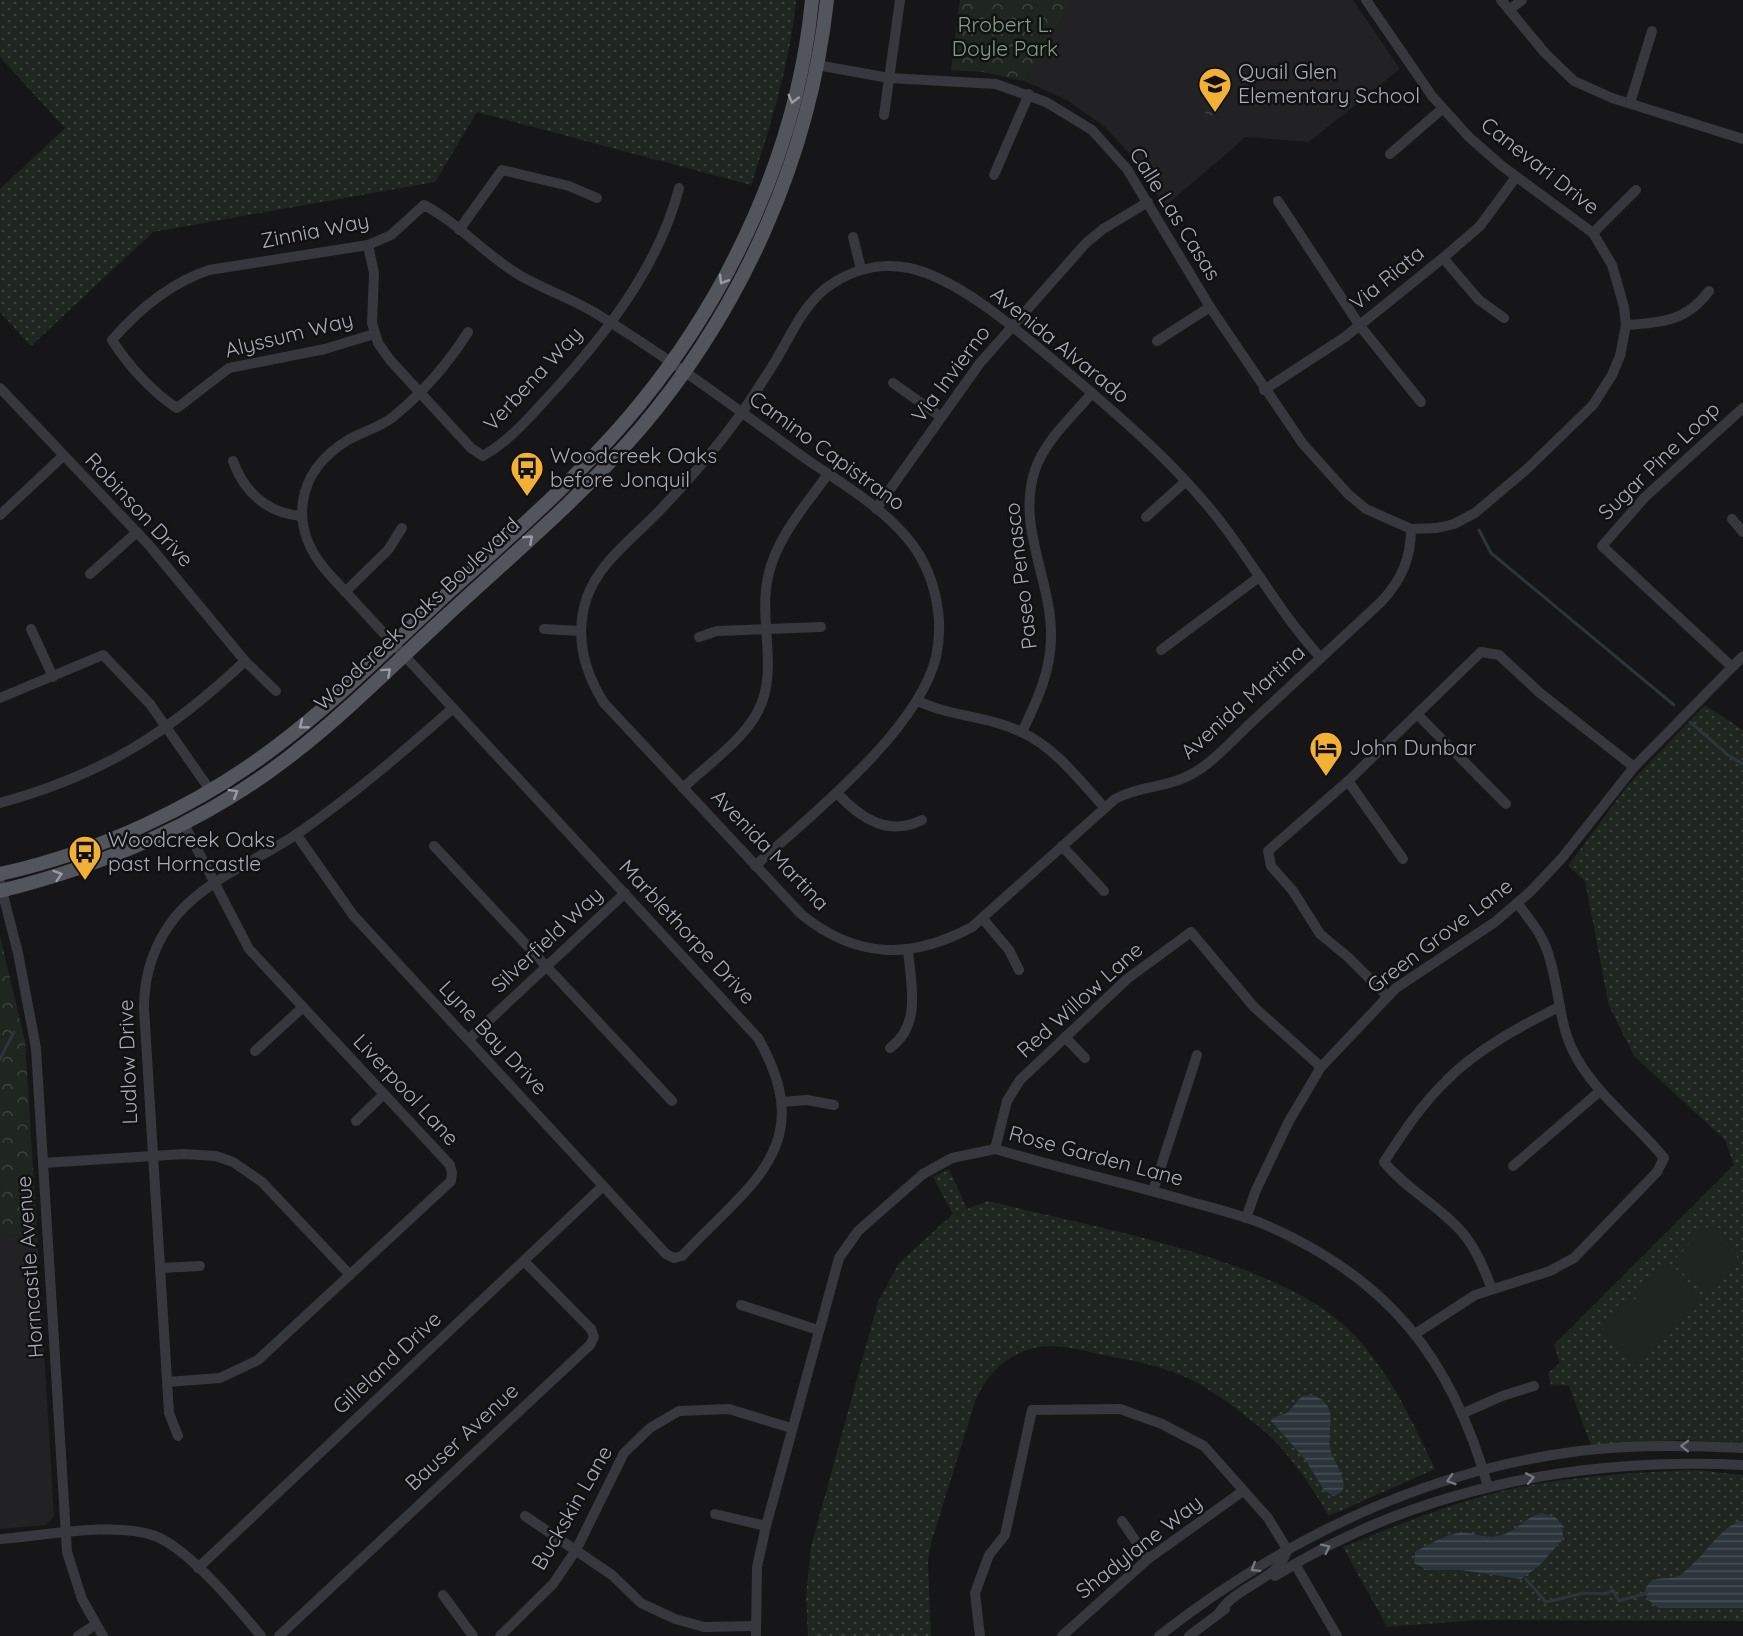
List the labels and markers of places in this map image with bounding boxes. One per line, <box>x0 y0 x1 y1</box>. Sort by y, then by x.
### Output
place label: Quail Glen Elementary School <box>1238 58 1420 108</box>
school or university icon: Quail Glen Elementary School <box>1197 66 1233 113</box>
place label: Woodcreek Oaks before Jonquil <box>550 442 717 492</box>
bus stop icon: Woodcreek Oaks before Jonquil <box>509 450 545 497</box>
hotel icon: John Dunbar <box>1308 730 1344 777</box>
place label: John Dunbar <box>1349 734 1476 760</box>
place label: Woodcreek Oaks past Horncastle <box>108 826 275 876</box>
bus stop icon: Woodcreek Oaks past Horncastle <box>67 834 103 881</box>

